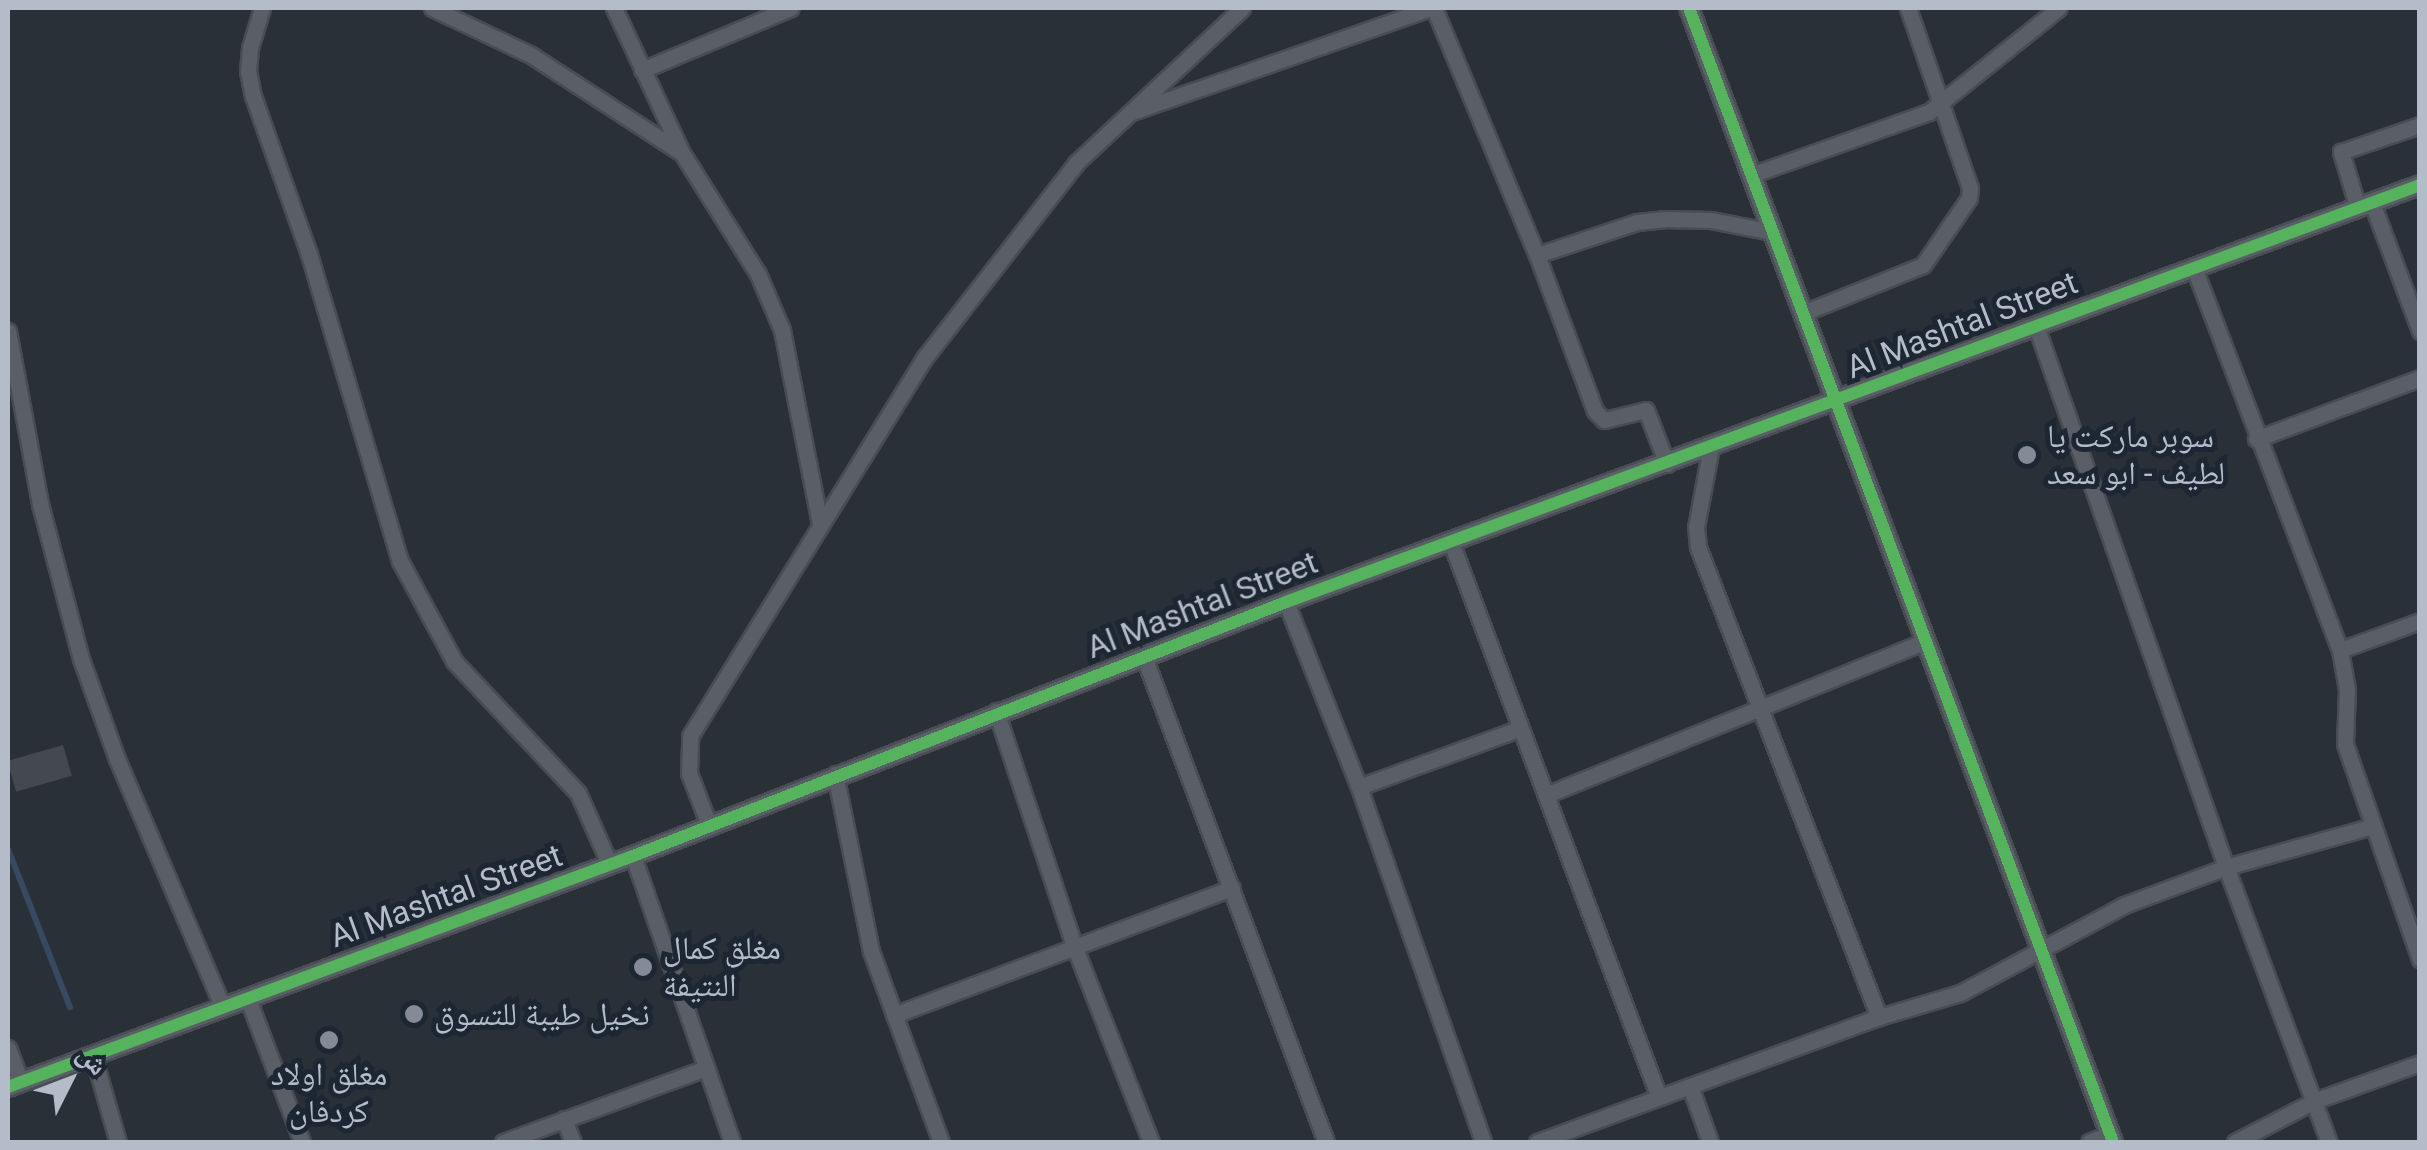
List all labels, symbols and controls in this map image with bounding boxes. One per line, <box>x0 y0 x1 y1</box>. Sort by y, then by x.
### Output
street label: Al Mashtal Street <box>1841 263 2083 387</box>
place label: سوبر ماركت يا لطيف - ابو سعد <box>2047 418 2225 493</box>
marker: سوبر ماركت يا لطيف - ابو سعد <box>2016 444 2038 466</box>
street label: Al Mashtal Street <box>1081 543 1323 667</box>
street label: Al Mashtal Street <box>325 836 567 956</box>
place label: مغلق كمال النتيفة <box>663 930 781 1005</box>
marker: مغلق كمال النتيفة <box>632 956 654 978</box>
place label: نخيل طيبة للتسوق <box>434 995 650 1033</box>
marker: نخيل طيبة للتسوق <box>403 1003 425 1025</box>
marker: مغلق اولاد كردفان <box>318 1029 340 1051</box>
north arrow <box>20 1030 120 1130</box>
text: ش <box>70 1038 115 1082</box>
place label: مغلق اولاد كردفان <box>271 1056 387 1131</box>

